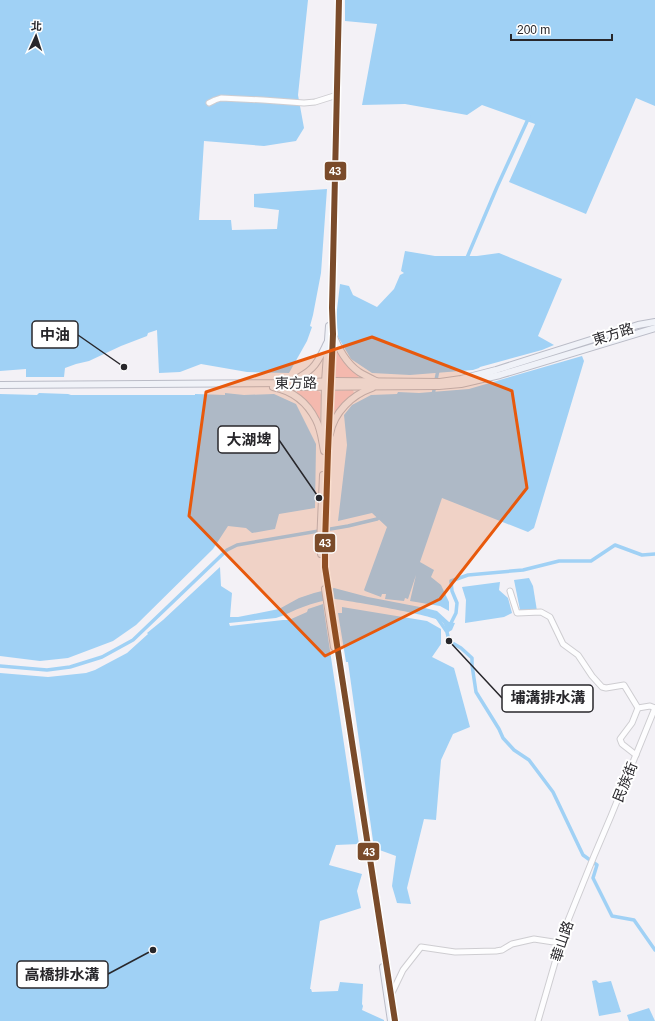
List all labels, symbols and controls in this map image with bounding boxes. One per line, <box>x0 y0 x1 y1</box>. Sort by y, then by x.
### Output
north arrow <box>16 16 56 56</box>
scale bar <box>511 16 612 42</box>
text: 北 <box>31 20 42 32</box>
text: 200 m <box>517 23 550 37</box>
line badge: 43 <box>324 161 347 181</box>
text: 43 <box>329 165 341 177</box>
street label: 東方路 <box>591 320 635 348</box>
callout: 中油 <box>32 321 78 348</box>
text: 中油 <box>40 326 70 343</box>
street label: 東方路 <box>275 375 317 391</box>
callout: 大湖埤 <box>218 426 279 453</box>
text: 大湖埤 <box>226 431 272 448</box>
line badge: 43 <box>314 533 336 553</box>
text: 43 <box>319 537 331 549</box>
callout: 埔溝排水溝 <box>502 685 593 712</box>
text: 埔溝排水溝 <box>510 689 586 706</box>
street label: 民族街 <box>610 760 640 804</box>
line badge: 43 <box>357 842 380 861</box>
text: 43 <box>363 846 375 858</box>
street label: 華山路 <box>548 919 576 963</box>
callout: 高橋排水溝 <box>17 961 108 988</box>
text: 高橋排水溝 <box>24 966 100 983</box>

